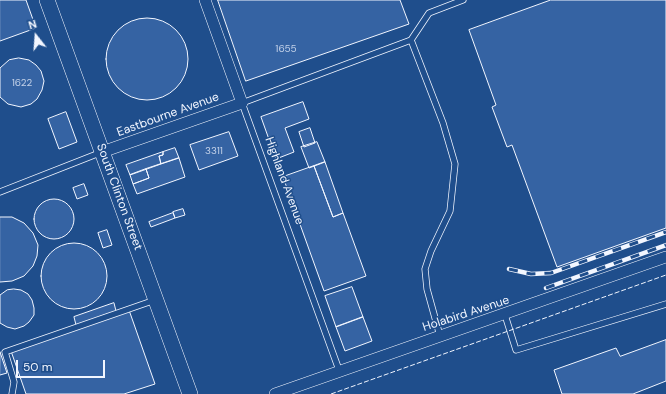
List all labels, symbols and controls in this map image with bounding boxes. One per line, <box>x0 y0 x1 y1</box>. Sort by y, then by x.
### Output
north arrow <box>16 16 56 56</box>
text: N <box>27 17 38 32</box>
house number: 1655 <box>275 43 297 55</box>
house number: 1622 <box>12 77 32 89</box>
street label: Eastbourne Avenue <box>115 90 221 140</box>
street label: Highland Avenue <box>261 135 307 227</box>
street label: South Clinton Street <box>93 142 145 252</box>
house number: 3311 <box>205 145 223 157</box>
street label: Holabird Avenue <box>421 293 511 335</box>
scale bar <box>18 352 107 378</box>
text: 50 m <box>23 359 52 375</box>

